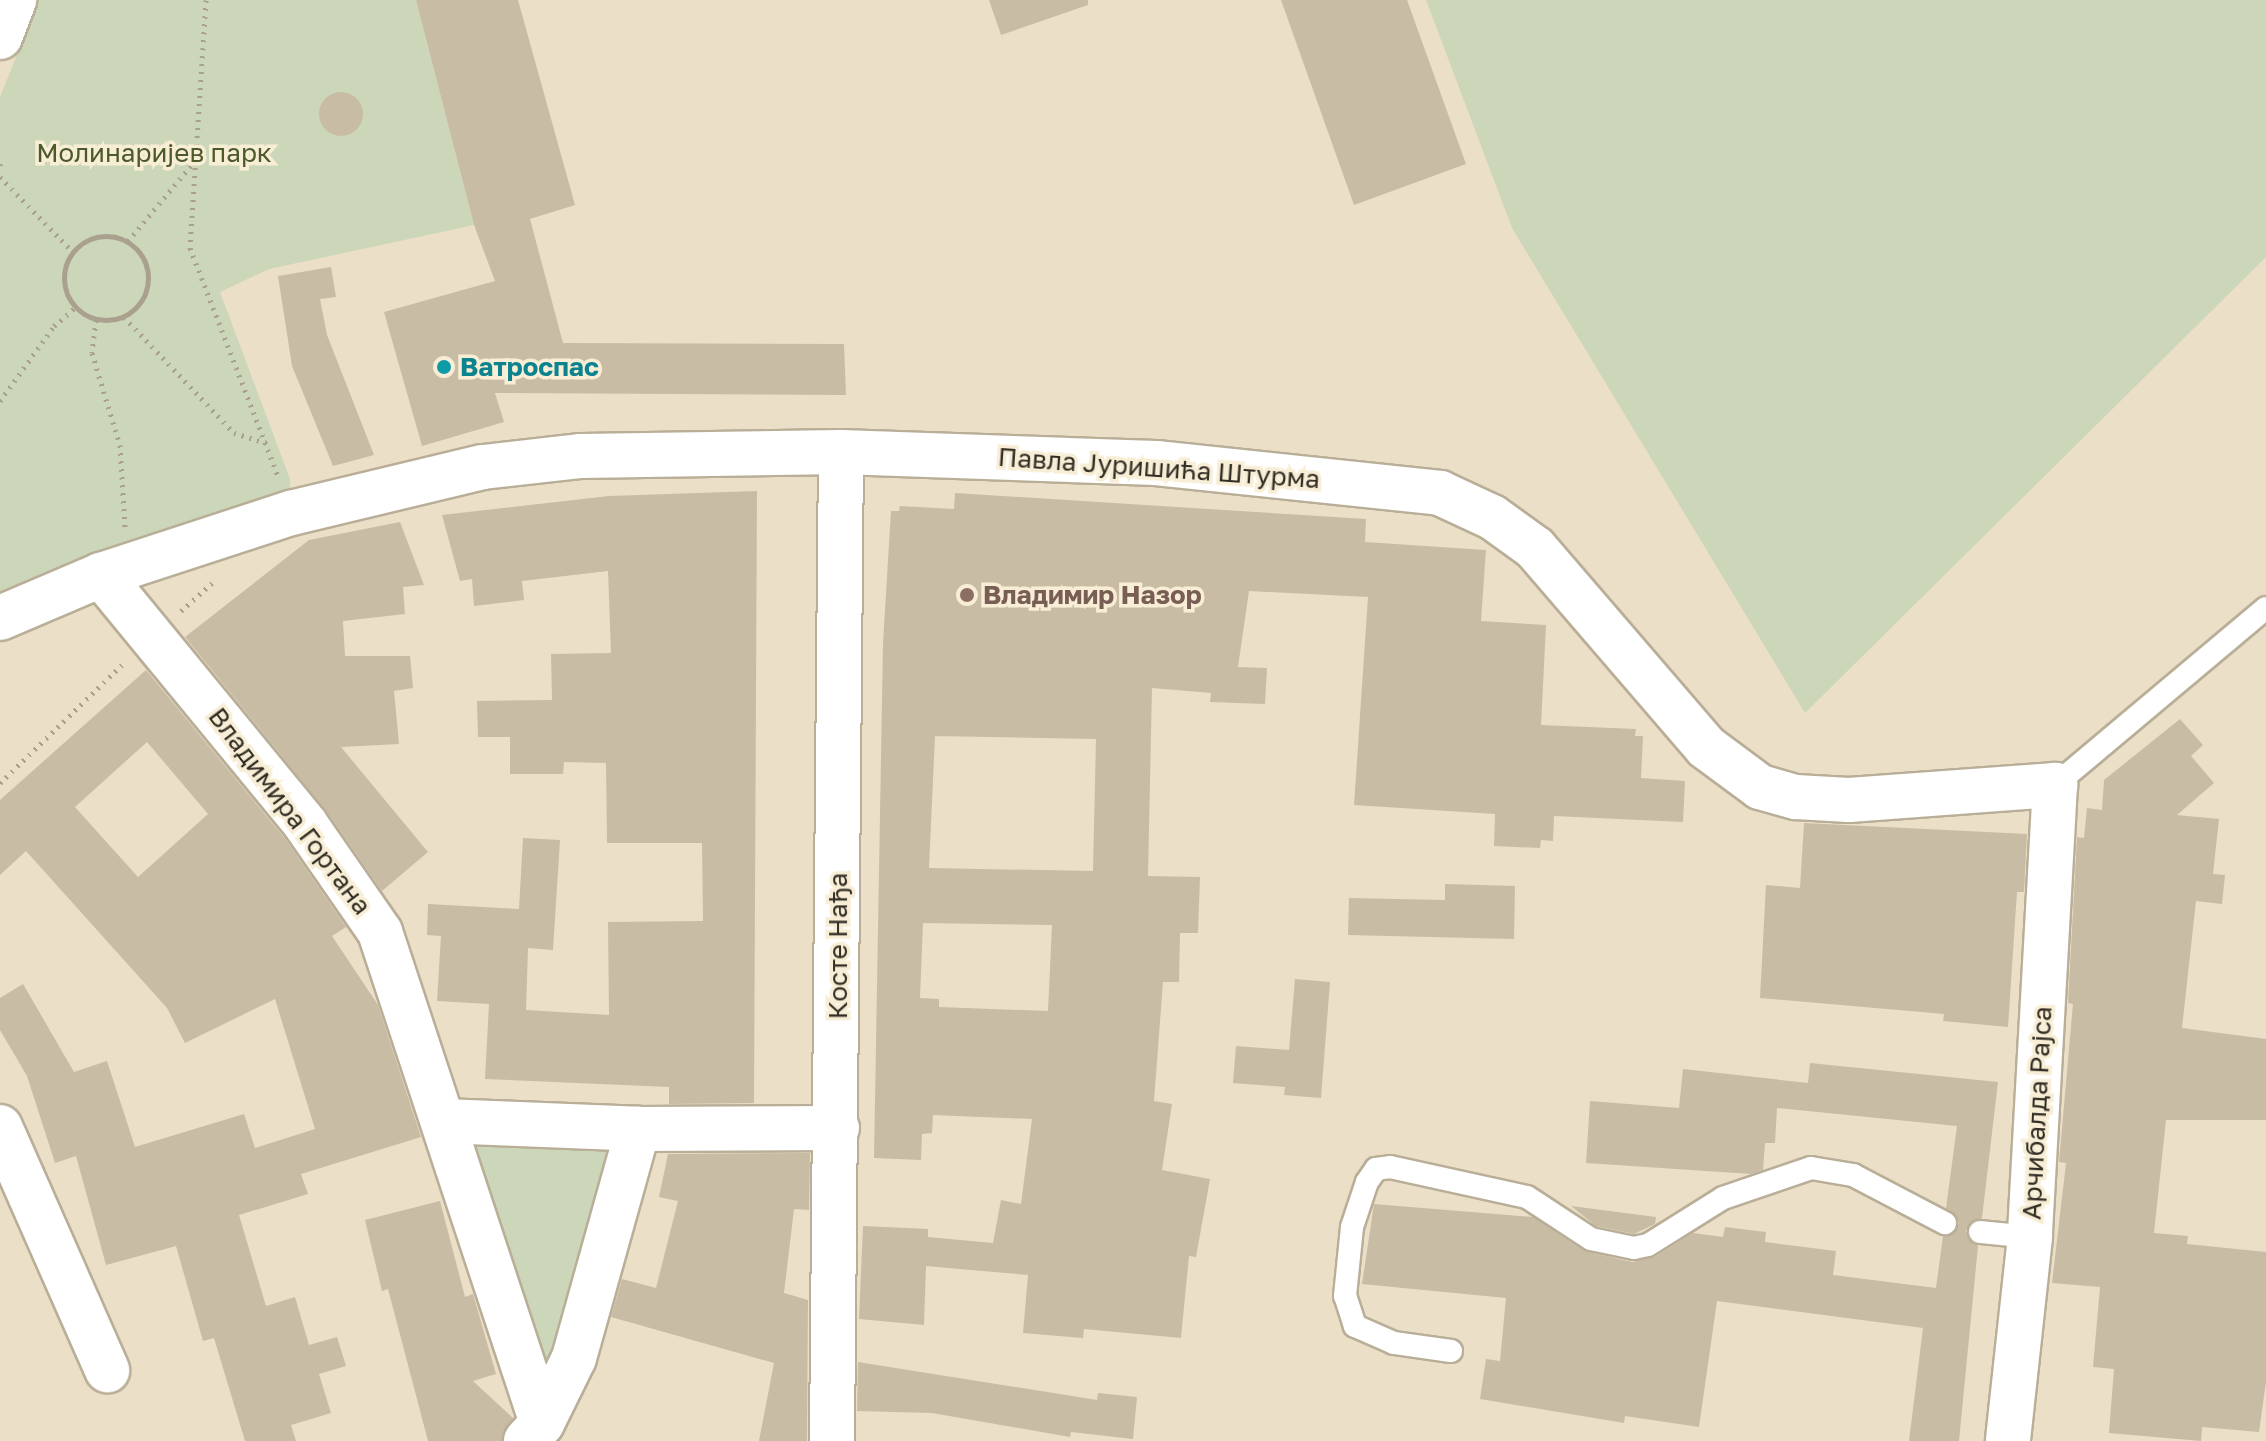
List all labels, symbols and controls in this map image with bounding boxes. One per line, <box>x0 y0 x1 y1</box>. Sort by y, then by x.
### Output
park label: Молинаријев парк <box>36 137 272 169</box>
place label: Ватроспас <box>460 351 599 383</box>
marker: Ватроспас <box>435 358 453 376</box>
street label: Павла Јуришића Штурма <box>997 441 1321 495</box>
place label: Владимир Назор <box>983 579 1202 611</box>
marker: Владимир Назор <box>958 586 976 604</box>
street label: Владимира Гортана <box>202 701 378 921</box>
street label: Косте Нађа <box>822 873 854 1019</box>
street label: Арчибалда Рајса <box>2016 1005 2058 1221</box>

